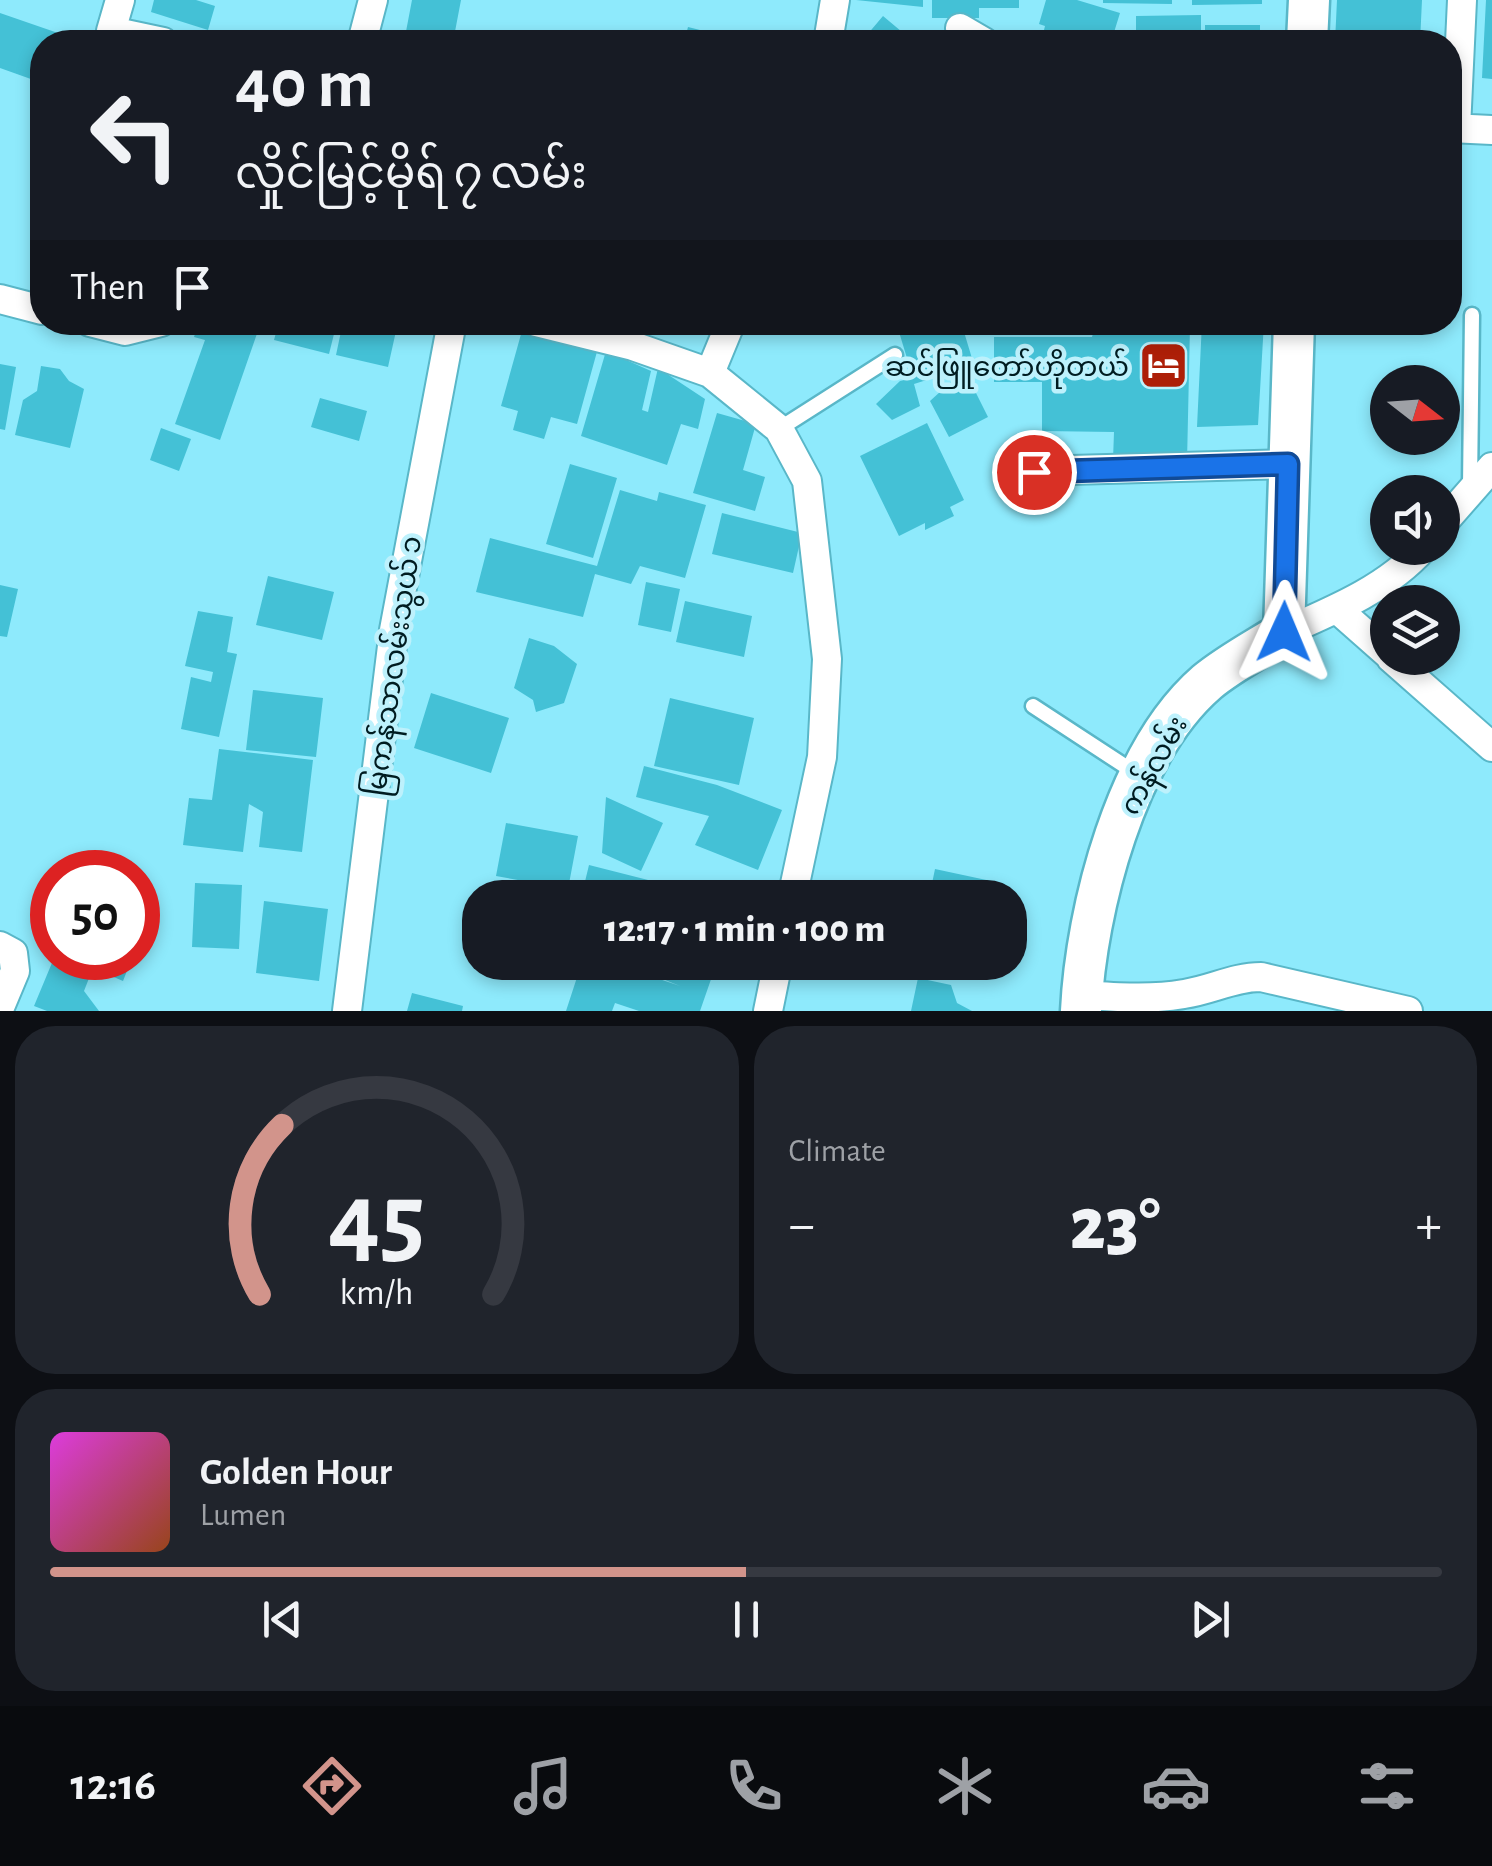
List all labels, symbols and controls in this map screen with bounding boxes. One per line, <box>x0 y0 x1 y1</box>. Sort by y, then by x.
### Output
text: 40 m <box>235 50 374 120</box>
icon: left <box>70 70 200 200</box>
text: လှိုင်မြင့်မိုရ် ၇ လမ်း <box>235 152 587 197</box>
icon: arrive <box>165 260 220 315</box>
text: Then <box>70 269 145 307</box>
hotel icon: ဆင်ဖြူတော်ဟိုတယ် <box>1138 340 1190 392</box>
place label: ဆင်ဖြူတော်ဟိုတယ် <box>885 348 1129 389</box>
north arrow <box>1370 365 1460 455</box>
map controls <box>1370 365 1460 675</box>
pin <box>992 430 1077 515</box>
icon: arrive <box>1007 445 1062 500</box>
button: sound <box>1370 475 1460 565</box>
street label: မြကန်သာလမ်းသွယ် ၁ <box>357 534 434 799</box>
position arrow <box>1232 580 1336 684</box>
button: layers <box>1370 585 1460 675</box>
street label: ကန်လမ်း <box>1111 709 1199 823</box>
speed limit sign: 50 <box>30 850 160 980</box>
text: 12:17 · 1 min · 100 m <box>604 911 885 949</box>
text: Climate <box>789 1135 886 1167</box>
text: 45 <box>328 1169 425 1273</box>
text: 23° <box>1070 1188 1161 1263</box>
text: − <box>789 1198 815 1253</box>
text: + <box>1416 1198 1442 1253</box>
text: km/h <box>340 1275 414 1311</box>
text: Golden Hour <box>200 1454 392 1492</box>
text: Lumen <box>200 1499 286 1531</box>
icon: previous <box>255 1592 310 1647</box>
icon: pause <box>719 1592 774 1647</box>
icon: next <box>1183 1592 1238 1647</box>
icon: directions <box>297 1751 367 1821</box>
icon: music <box>508 1751 578 1821</box>
icon: phone <box>719 1751 789 1821</box>
icon: climate <box>930 1751 1000 1821</box>
icon: car <box>1141 1751 1211 1821</box>
icon: filters <box>1352 1751 1422 1821</box>
text: 12:16 <box>70 1763 156 1808</box>

